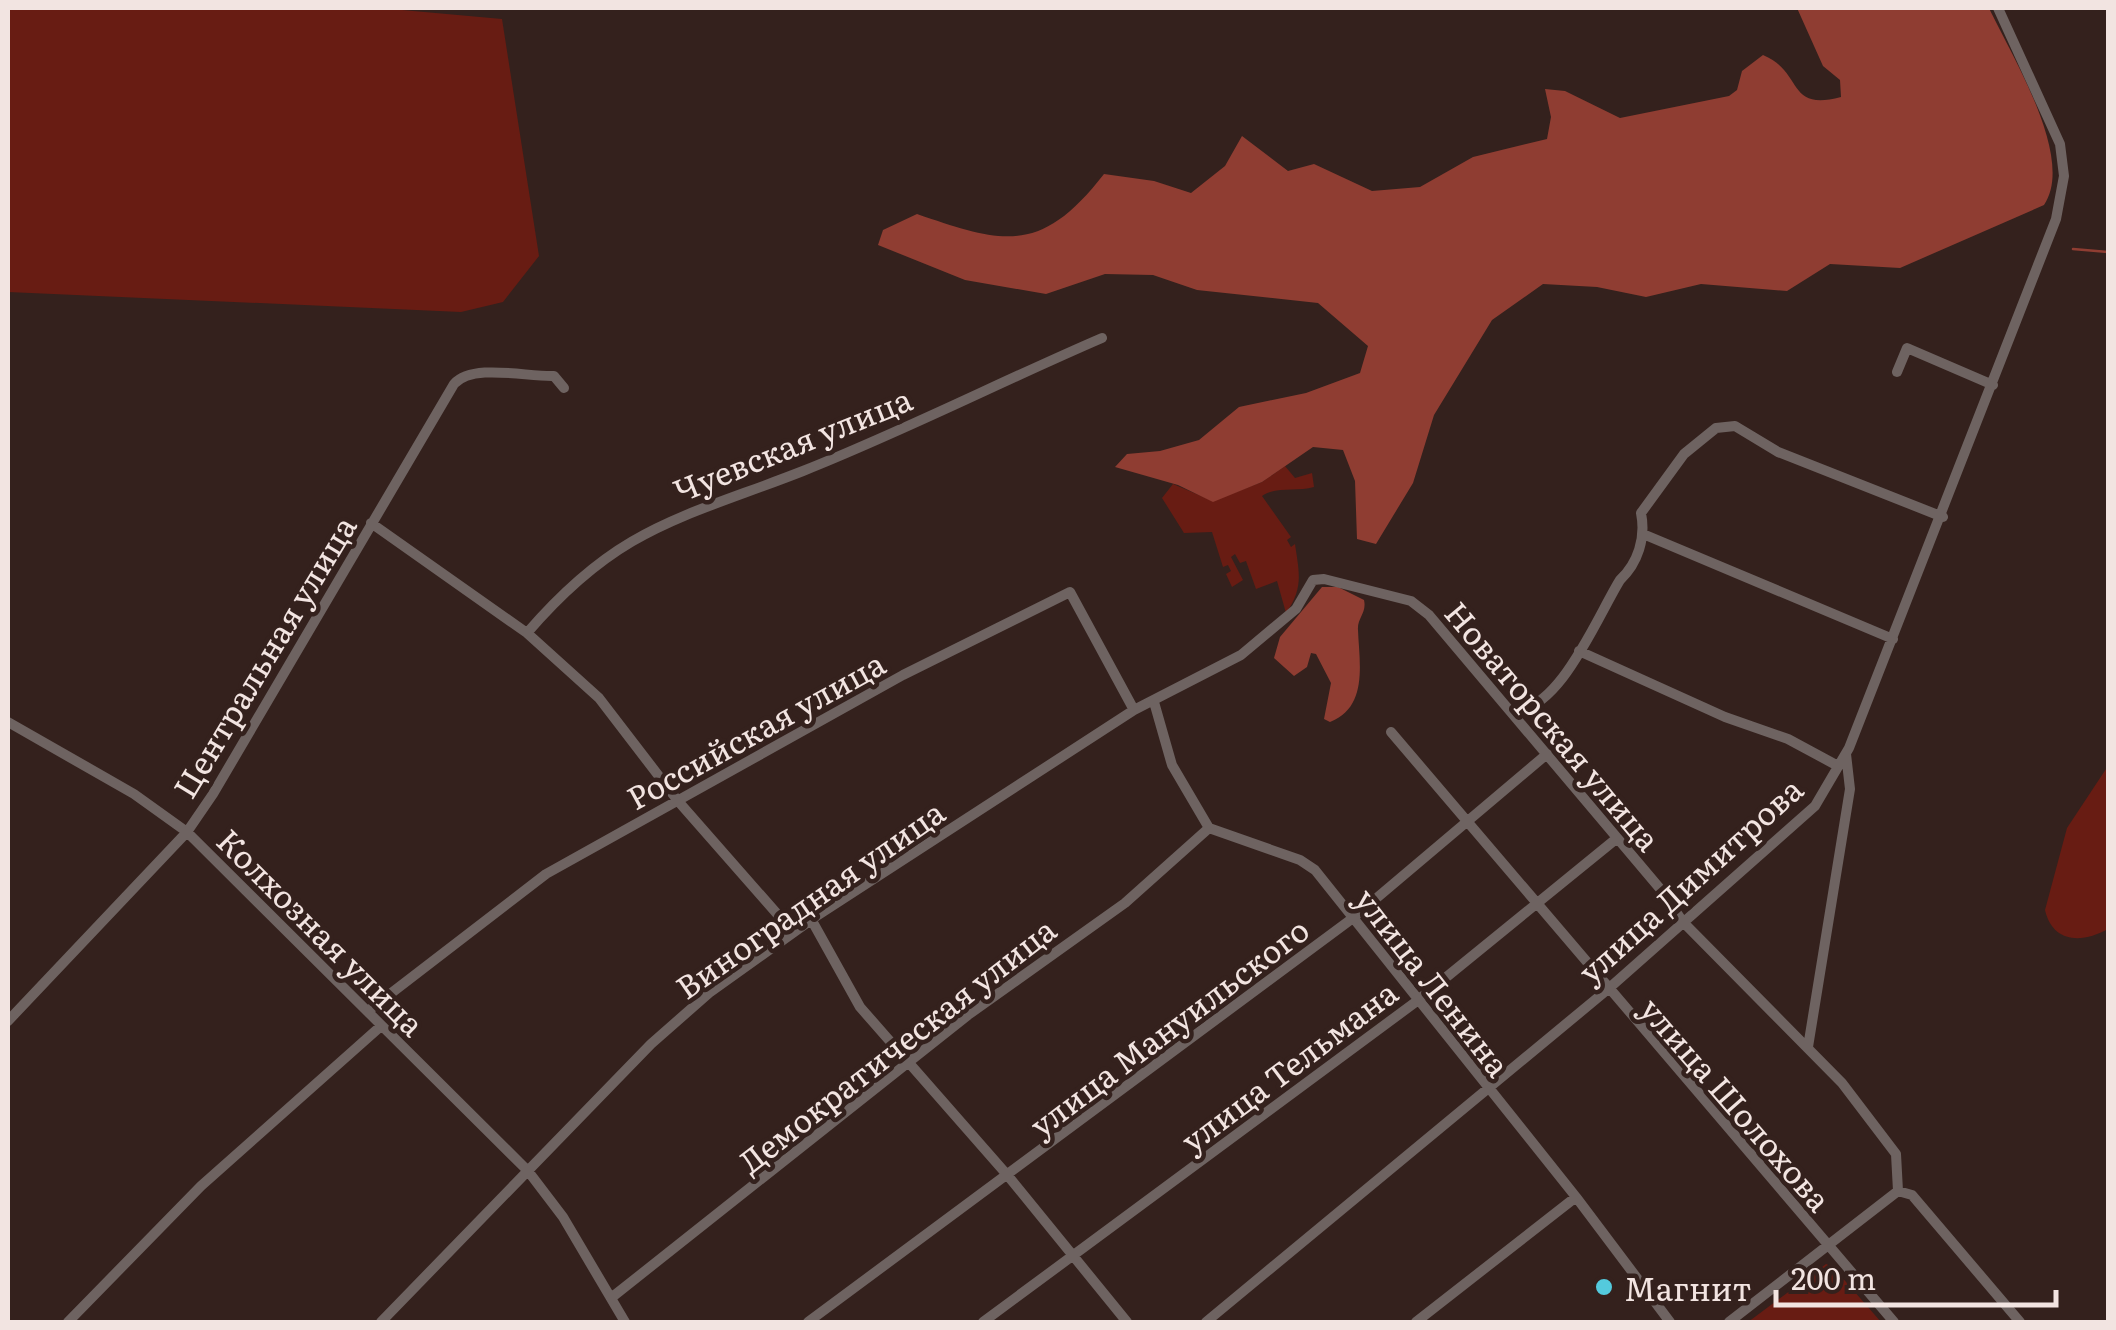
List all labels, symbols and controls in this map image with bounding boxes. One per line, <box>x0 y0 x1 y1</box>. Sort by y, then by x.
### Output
street label: Чуевская улица <box>666 373 919 513</box>
street label: Центральная улица <box>159 505 367 806</box>
street label: Новаторская улица <box>1435 590 1674 861</box>
street label: Российская улица <box>617 638 894 820</box>
street label: улица Димитрова <box>1566 764 1813 993</box>
street label: Виноградная улица <box>665 786 954 1009</box>
street label: Колхозная улица <box>207 816 437 1046</box>
street label: улица Ленина <box>1345 876 1524 1086</box>
street label: Демократическая улица <box>727 904 1066 1183</box>
street label: улица Мануильского <box>1018 905 1318 1147</box>
street label: улица Тельмана <box>1169 967 1407 1163</box>
street label: улица Шолохова <box>1630 985 1844 1221</box>
scale bar <box>1776 1245 2056 1307</box>
text: 200 m <box>1791 1255 1876 1299</box>
place label: Магнит <box>1624 1263 1751 1311</box>
marker: Магнит <box>1593 1276 1615 1298</box>

